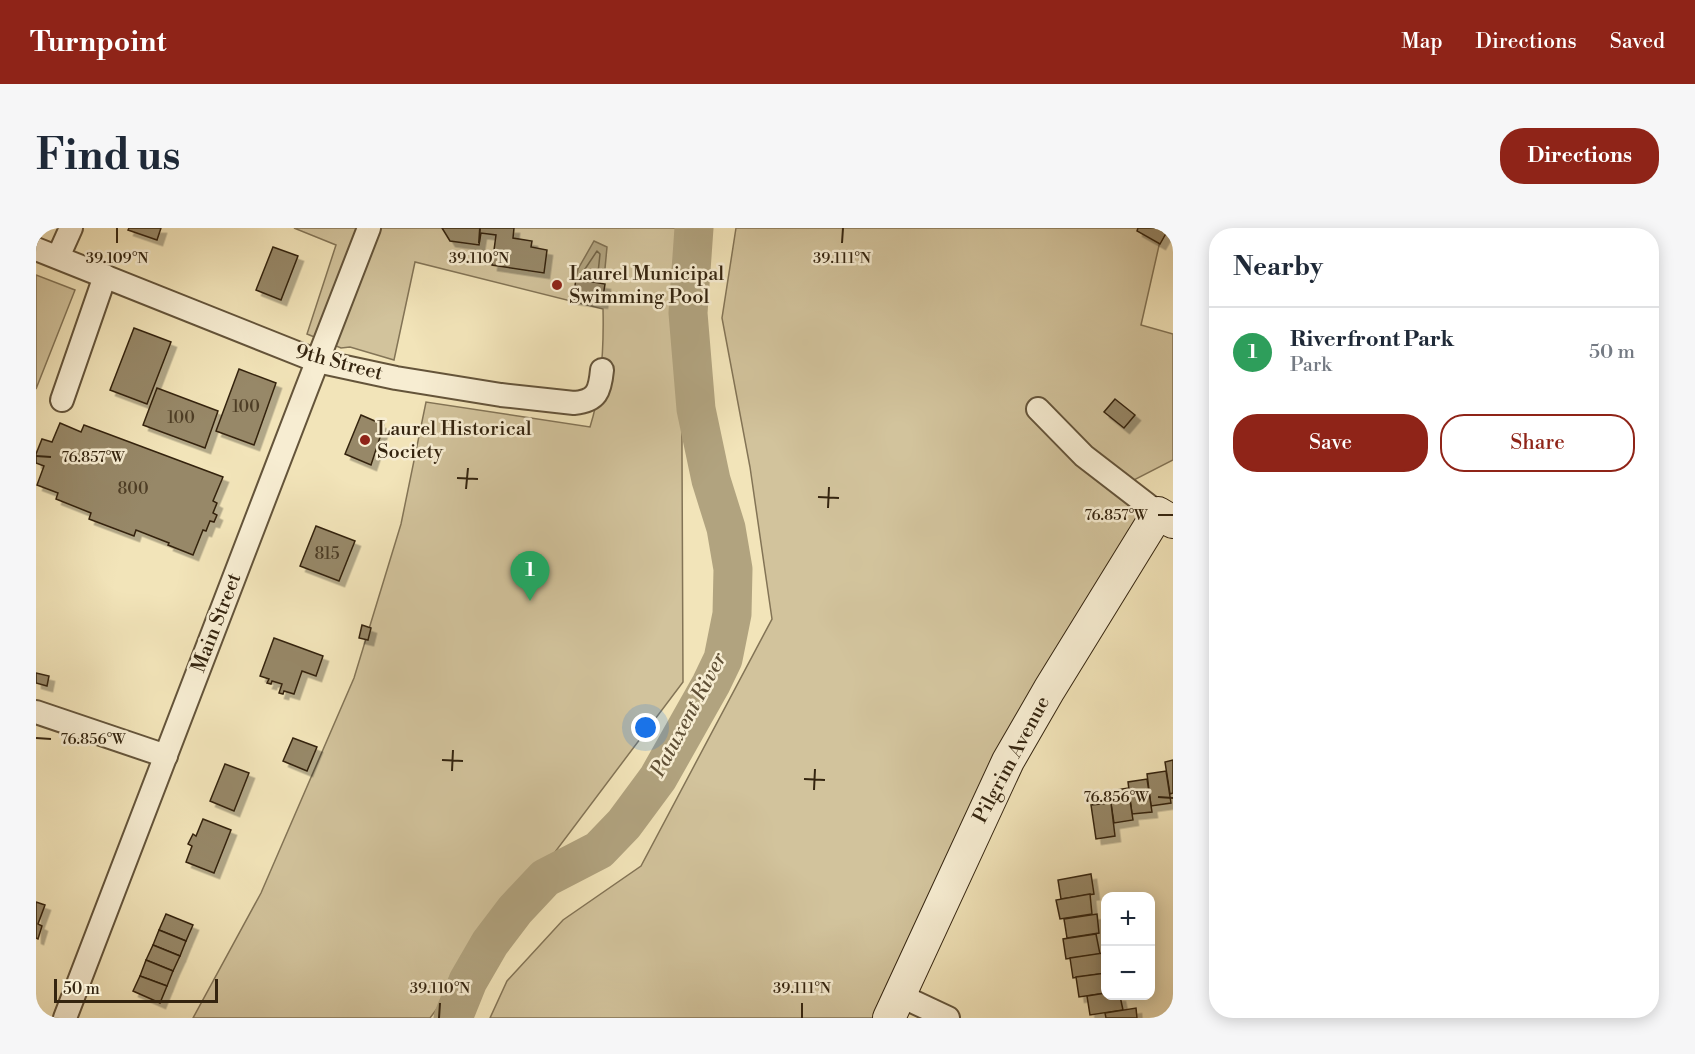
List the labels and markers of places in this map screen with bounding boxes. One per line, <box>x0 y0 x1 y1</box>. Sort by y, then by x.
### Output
place label: Laurel Municipal Swimming Pool <box>569 262 724 310</box>
marker: Laurel Municipal Swimming Pool <box>550 278 564 292</box>
place label: Laurel Historical Society <box>377 417 532 465</box>
marker: Laurel Historical Society <box>358 433 372 447</box>
pin: 1 <box>510 552 550 601</box>

